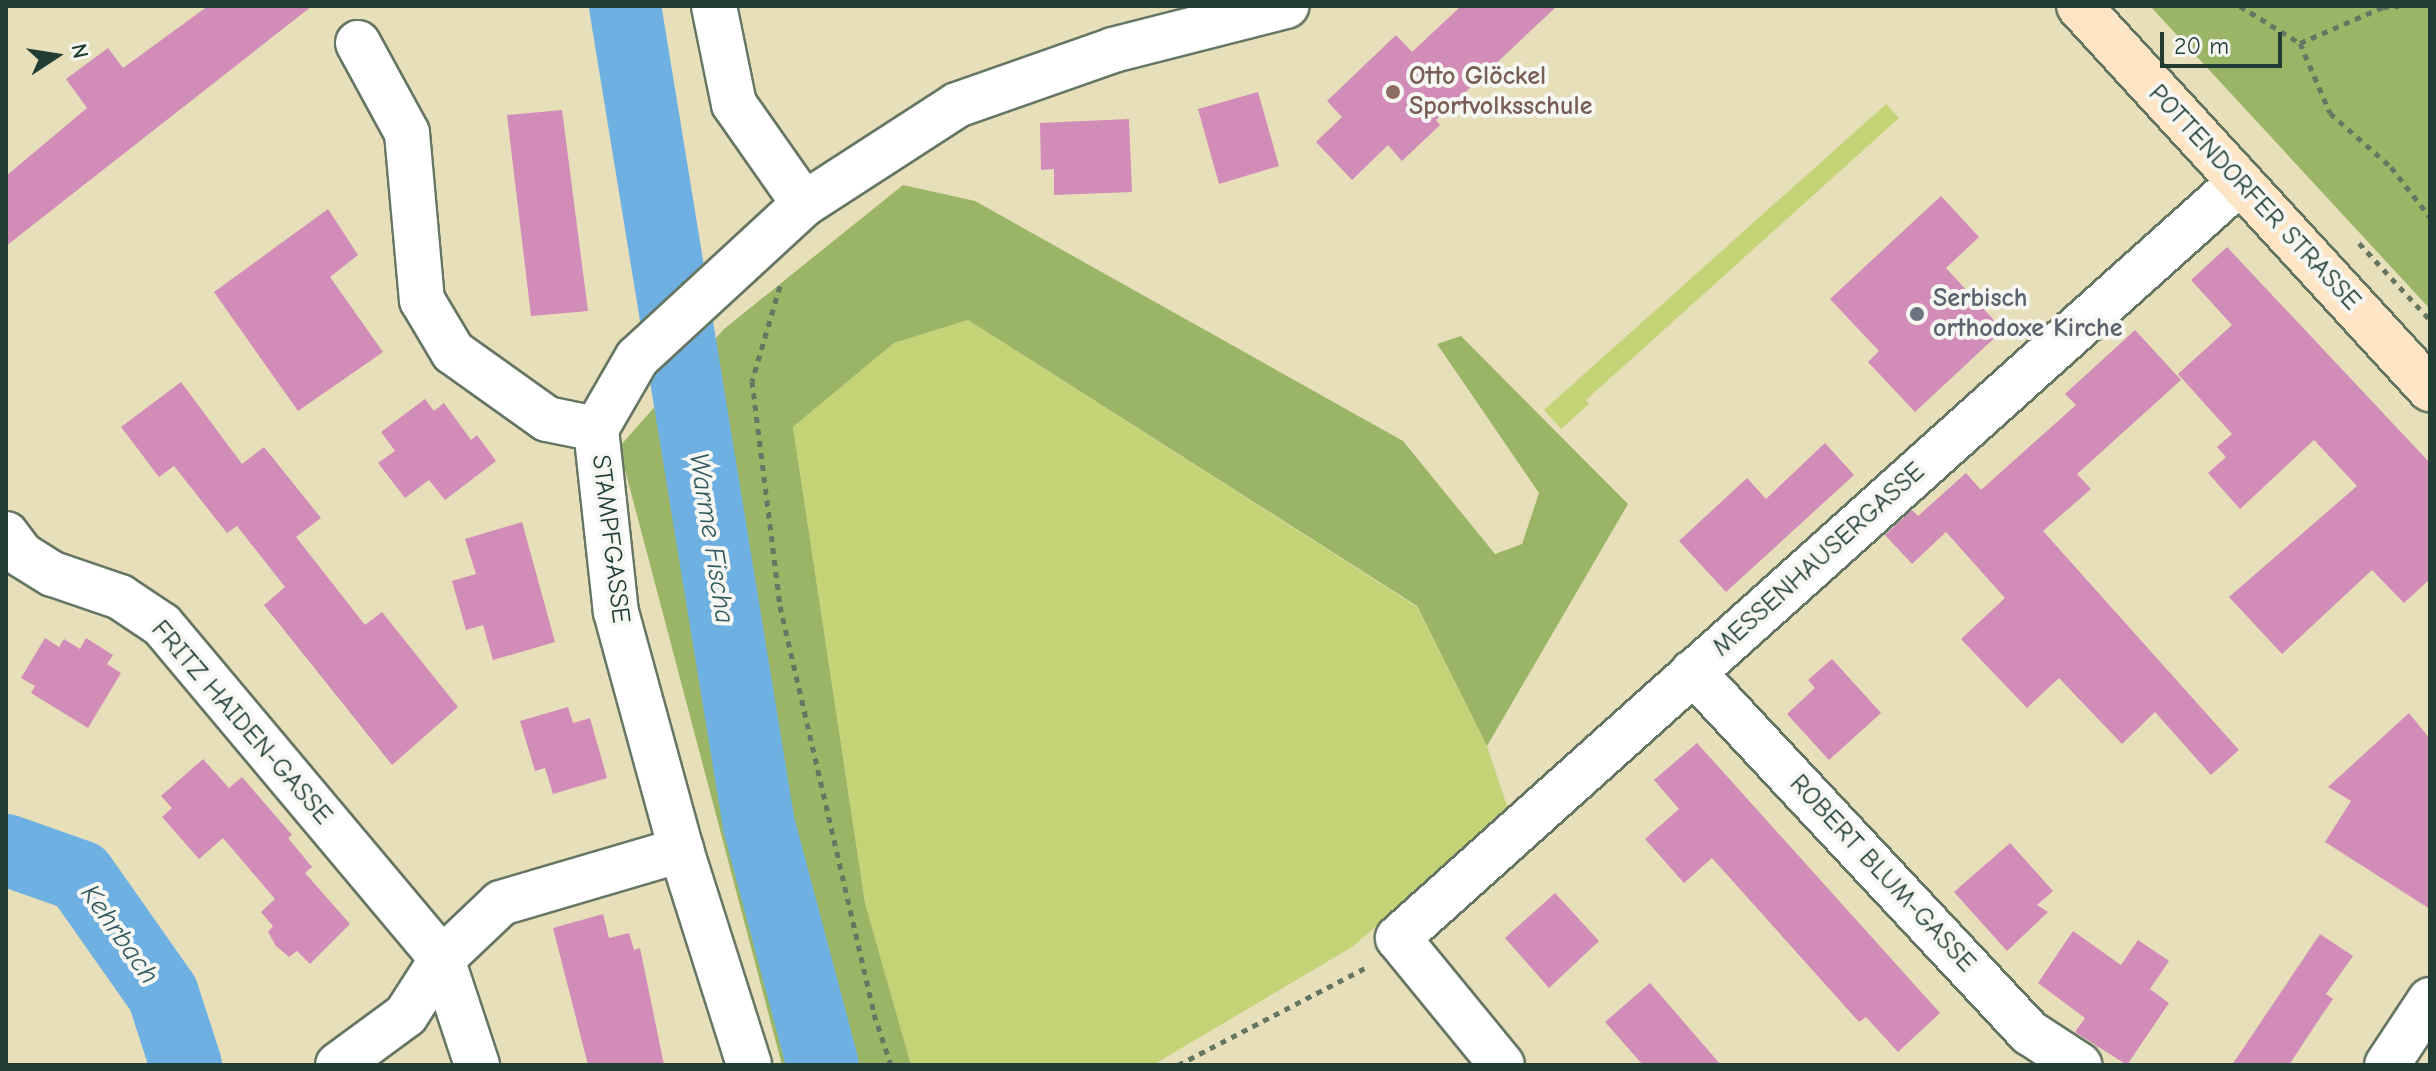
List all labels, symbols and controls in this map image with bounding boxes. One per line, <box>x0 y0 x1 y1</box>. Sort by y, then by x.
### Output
north arrow <box>16 16 96 96</box>
scale bar <box>2164 16 2286 66</box>
text: 20 m <box>2174 32 2229 60</box>
text: N <box>65 41 94 61</box>
place label: Otto Glöckel Sportvolksschule <box>1409 61 1592 122</box>
street label: POTTENDORFER STRASSE <box>2141 79 2367 317</box>
marker: Otto Glöckel Sportvolksschule <box>1384 83 1402 101</box>
place label: Serbisch orthodoxe Kirche <box>1933 283 2123 344</box>
marker: Serbisch orthodoxe Kirche <box>1908 305 1926 323</box>
water label: Warme Fischa <box>682 450 742 626</box>
street label: STAMPFGASSE <box>584 453 636 625</box>
street label: MESSENHAUSERGASSE <box>1707 457 1931 663</box>
street label: FRITZ HAIDEN-GASSE <box>144 615 338 831</box>
street label: ROBERT BLUM-GASSE <box>1782 769 1982 979</box>
water label: Kehrbach <box>74 878 166 990</box>

